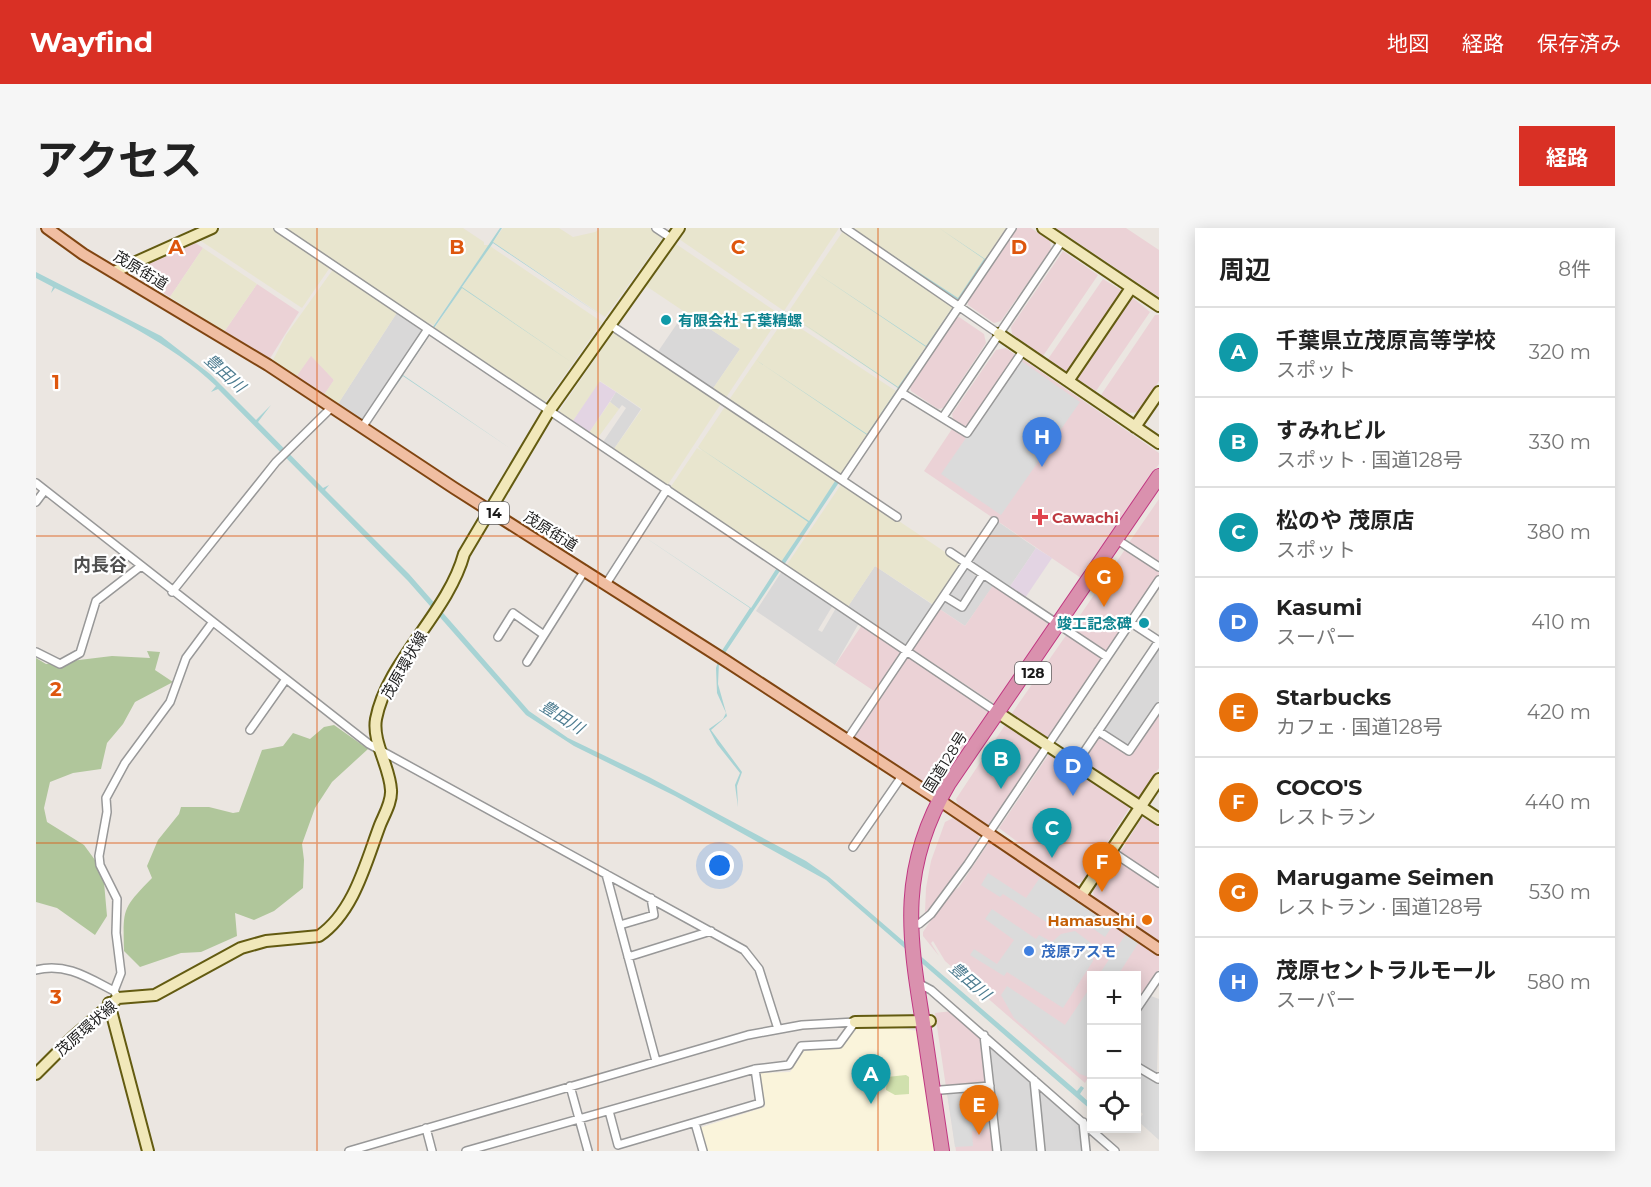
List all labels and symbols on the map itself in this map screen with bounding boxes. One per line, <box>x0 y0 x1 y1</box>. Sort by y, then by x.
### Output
text: A <box>167 235 184 259</box>
text: B <box>449 235 465 259</box>
text: C <box>731 235 746 259</box>
text: D <box>1011 235 1027 259</box>
street label: 茂原街道 <box>110 246 172 294</box>
place label: 有限会社 千葉精螺 <box>678 311 802 330</box>
marker: 有限会社 千葉精螺 <box>659 313 673 327</box>
water label: 豊田川 <box>201 350 251 397</box>
text: 1 <box>52 370 60 394</box>
pin: H <box>1022 418 1062 467</box>
road number: 14 <box>479 502 509 524</box>
street label: 茂原街道 <box>521 507 581 555</box>
place label: Cawachi <box>1052 508 1119 527</box>
marker: Cawachi <box>1033 510 1047 524</box>
district label: 内長谷 <box>73 554 127 576</box>
pin: G <box>1084 558 1124 607</box>
place label: 竣工記念碑 <box>1057 614 1132 633</box>
marker: 竣工記念碑 <box>1137 616 1151 630</box>
street label: 茂原環状線 <box>377 628 431 702</box>
road number: 128 <box>1015 662 1051 684</box>
text: 2 <box>50 677 62 701</box>
water label: 豊田川 <box>537 696 589 739</box>
street label: 国道128号 <box>919 728 971 796</box>
pin: B <box>982 740 1020 789</box>
pin: D <box>1054 746 1092 796</box>
pin: C <box>1032 808 1072 858</box>
pin: F <box>1082 842 1122 892</box>
your location <box>705 851 734 880</box>
place label: Hamasushi <box>1048 911 1135 930</box>
marker: Hamasushi <box>1140 913 1154 927</box>
place label: 茂原アスモ <box>1041 942 1116 961</box>
marker: 茂原アスモ <box>1022 944 1036 958</box>
water label: 豊田川 <box>946 958 996 1005</box>
text: 3 <box>49 985 62 1009</box>
street label: 茂原環状線 <box>51 996 121 1060</box>
pin: A <box>852 1054 890 1104</box>
pin: E <box>960 1086 998 1135</box>

